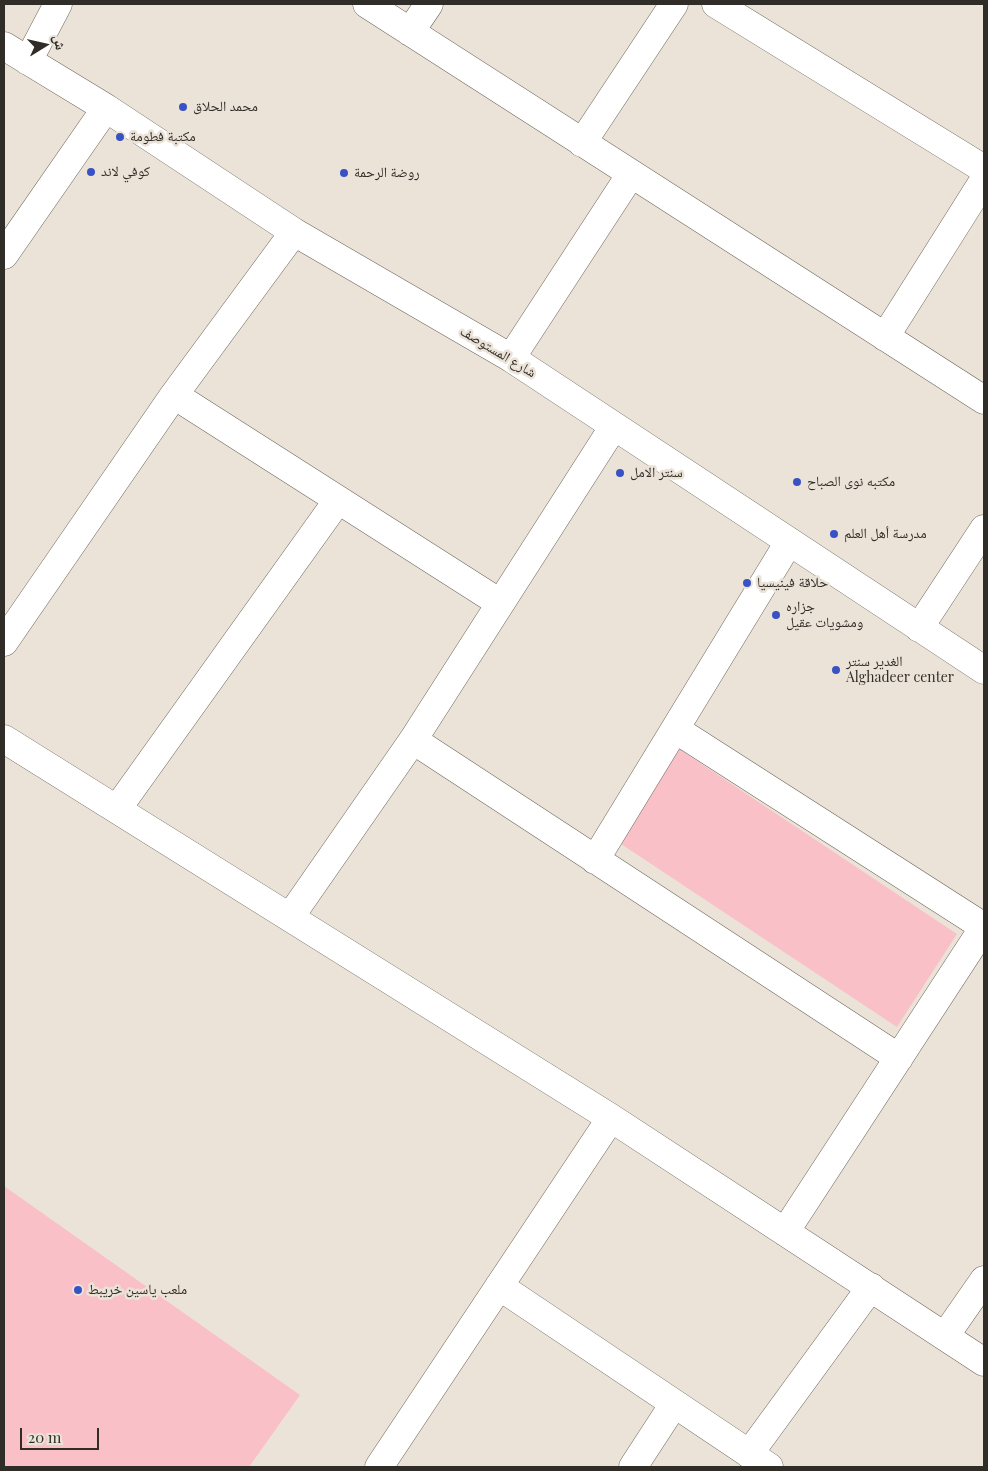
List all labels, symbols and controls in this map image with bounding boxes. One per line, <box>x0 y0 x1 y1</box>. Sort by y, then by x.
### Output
north arrow <box>20 20 70 70</box>
text: ش <box>50 33 71 51</box>
place label: محمد الحلاق <box>193 99 258 115</box>
marker: محمد الحلاق <box>177 101 189 113</box>
place label: مكتبة فطومة <box>130 129 196 145</box>
marker: مكتبة فطومة <box>114 131 126 143</box>
place label: كوفي لاند <box>101 164 150 180</box>
place label: روضة الرحمة <box>354 165 420 181</box>
marker: كوفي لاند <box>85 166 97 178</box>
marker: روضة الرحمة <box>338 167 350 179</box>
street label: شارع المستوصف <box>457 323 539 381</box>
place label: سنتر الامل <box>630 465 683 481</box>
marker: سنتر الامل <box>614 467 626 479</box>
place label: مكتبه نوى الصباح <box>807 474 895 490</box>
marker: مكتبه نوى الصباح <box>791 476 803 488</box>
place label: مدرسة أهل العلم <box>844 526 927 542</box>
marker: مدرسة أهل العلم <box>828 528 840 540</box>
place label: حلاقة فينيسيا <box>757 575 828 591</box>
marker: حلاقة فينيسيا <box>741 577 753 589</box>
place label: جزاره ومشويات عقيل <box>786 599 863 632</box>
marker: جزاره ومشويات عقيل <box>770 609 782 621</box>
place label: الغدير سنتر Alghadeer center <box>846 654 954 686</box>
marker: الغدير سنتر Alghadeer center <box>830 664 842 676</box>
place label: ملعب ياسين خريبط <box>88 1282 187 1298</box>
marker: ملعب ياسين خريبط <box>72 1284 84 1296</box>
scale bar <box>22 1418 101 1450</box>
text: 20 m <box>28 1427 61 1447</box>

